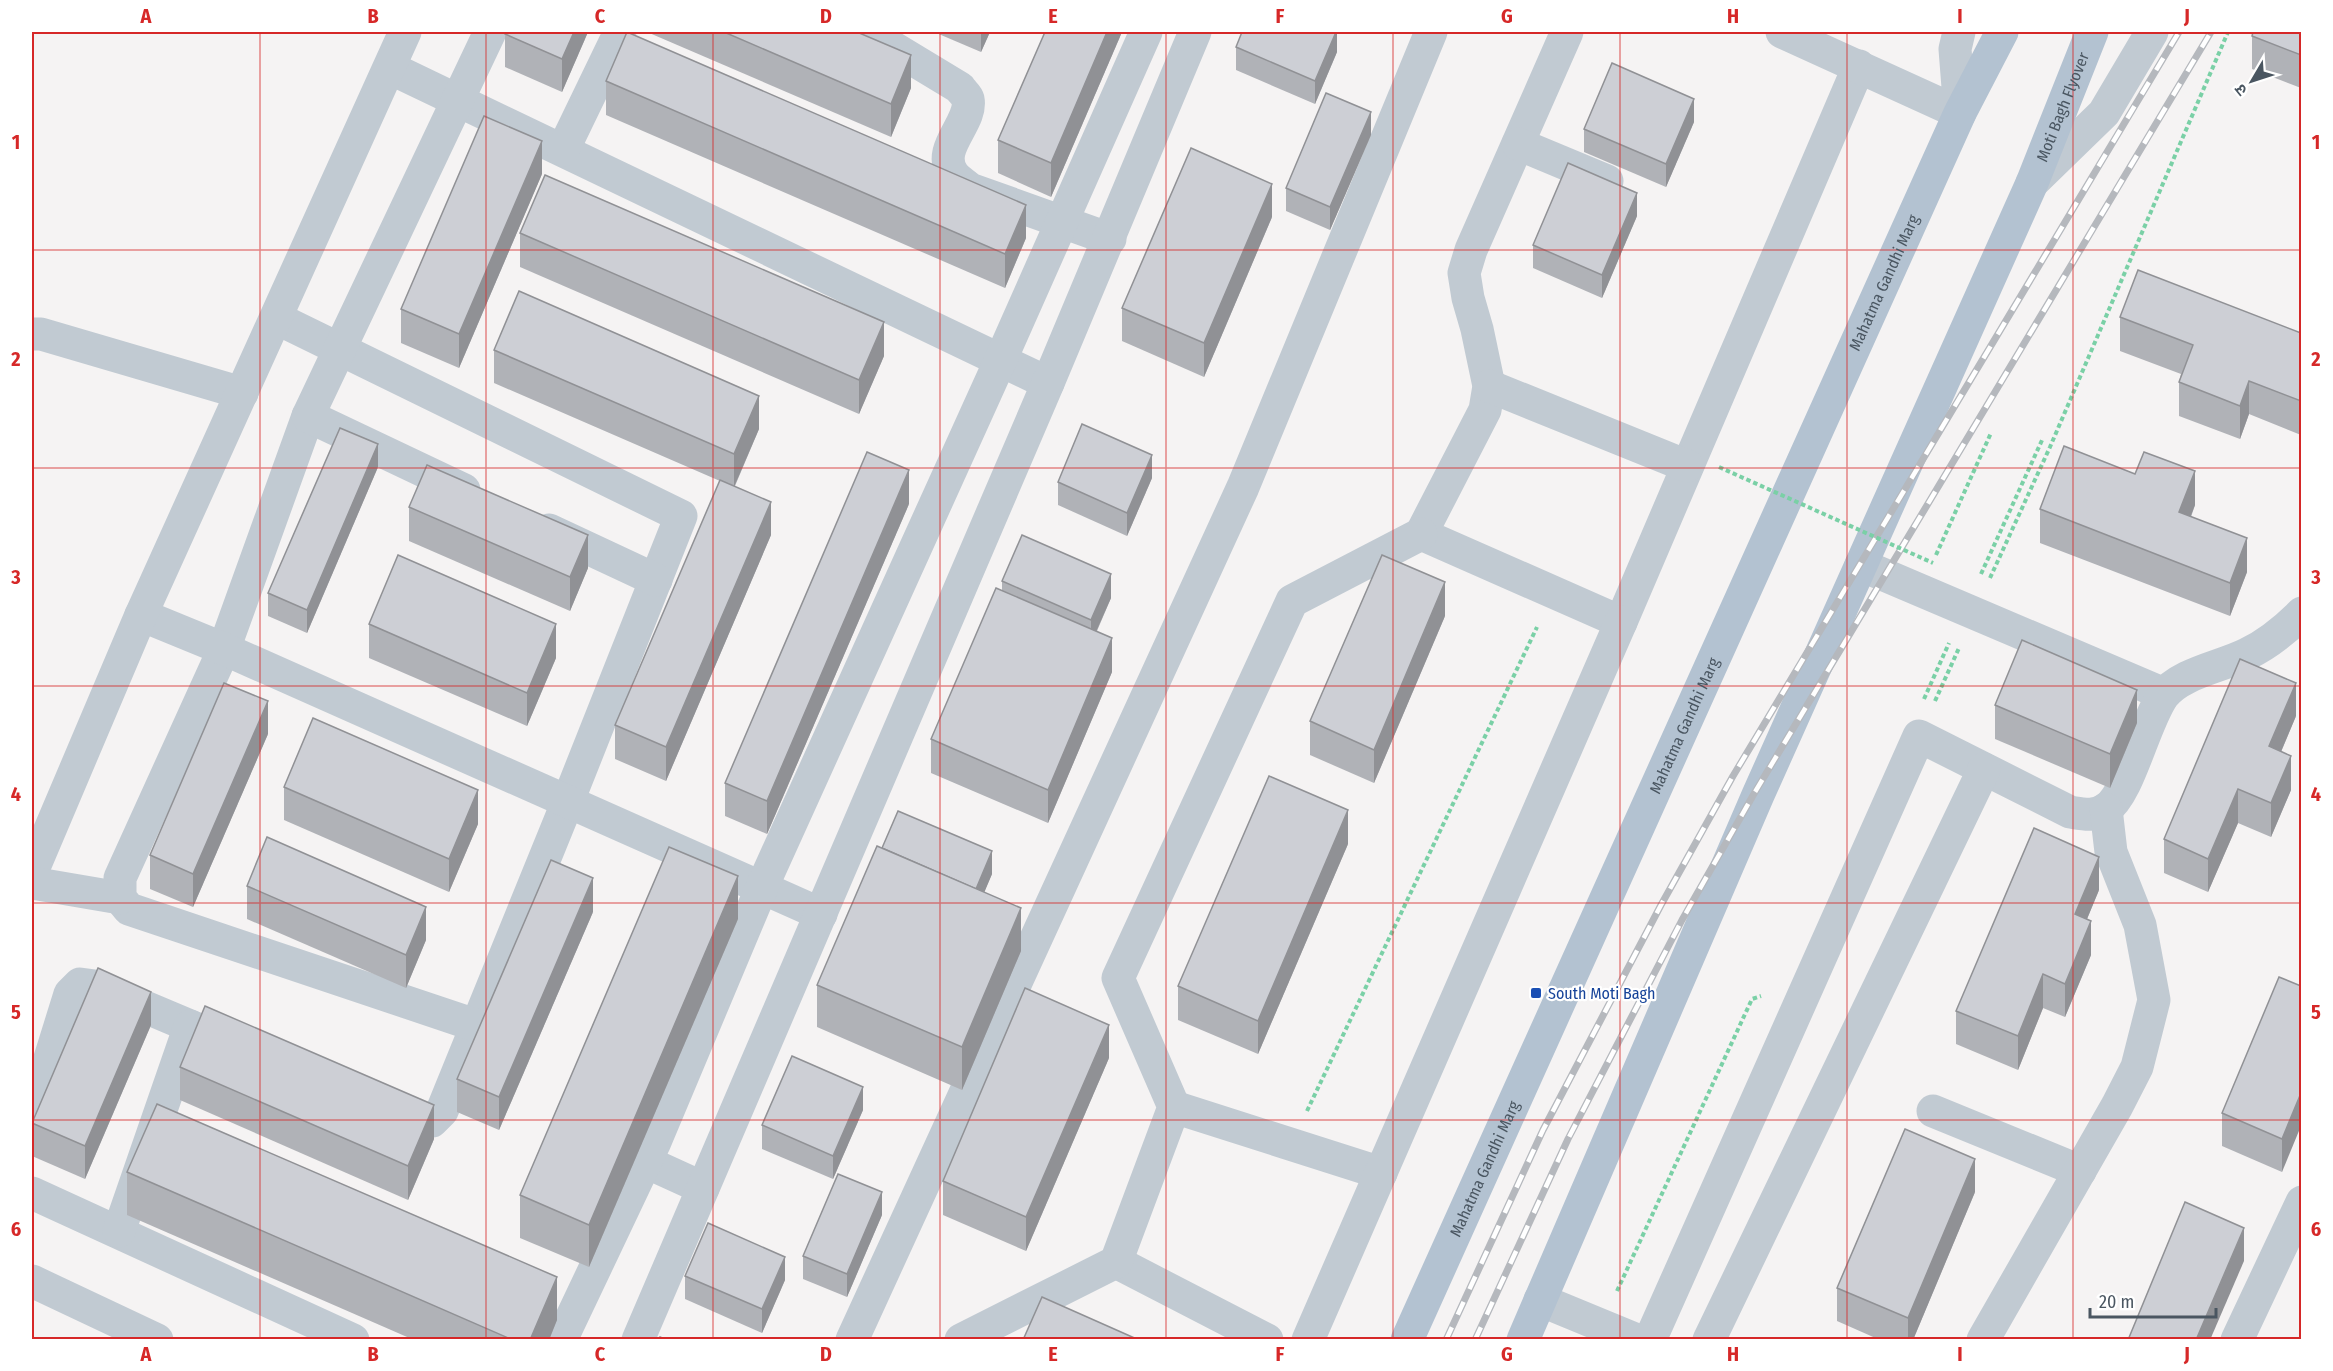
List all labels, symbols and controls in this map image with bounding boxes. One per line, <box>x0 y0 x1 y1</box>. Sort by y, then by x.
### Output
text: A <box>140 4 153 28</box>
text: B <box>367 4 379 28</box>
text: C <box>595 4 606 28</box>
text: D <box>820 4 832 28</box>
text: E <box>1048 4 1058 28</box>
text: F <box>1276 4 1285 28</box>
text: G <box>1501 4 1513 28</box>
text: H <box>1727 4 1739 28</box>
text: I <box>1957 4 1963 28</box>
text: J <box>2183 4 2190 28</box>
street label: Moti Bagh Flyover <box>2032 49 2093 164</box>
north arrow <box>2222 51 2282 111</box>
text: उ <box>2230 80 2251 100</box>
text: 1 <box>12 130 20 154</box>
text: 1 <box>2312 130 2320 154</box>
street label: Mahatma Gandhi Marg <box>1845 211 1923 353</box>
text: 2 <box>10 347 21 371</box>
text: 2 <box>2310 347 2321 371</box>
text: 3 <box>10 565 21 589</box>
text: 3 <box>2310 565 2321 589</box>
street label: Mahatma Gandhi Marg <box>1645 654 1723 796</box>
text: 4 <box>11 782 21 806</box>
text: 4 <box>2311 782 2321 806</box>
place label: South Moti Bagh <box>1548 984 1655 1003</box>
marker: South Moti Bagh <box>1529 986 1543 1000</box>
text: 5 <box>11 1000 21 1024</box>
text: 5 <box>2311 1000 2321 1024</box>
street label: Mahatma Gandhi Marg <box>1445 1097 1523 1240</box>
text: 6 <box>11 1217 21 1241</box>
text: 6 <box>2311 1217 2321 1241</box>
scale bar <box>2090 1281 2216 1319</box>
text: 20 m <box>2099 1291 2134 1313</box>
text: A <box>140 1342 153 1366</box>
text: B <box>367 1342 379 1366</box>
text: C <box>595 1342 606 1366</box>
text: D <box>820 1342 832 1366</box>
text: E <box>1048 1342 1058 1366</box>
text: F <box>1276 1342 1285 1366</box>
text: G <box>1501 1342 1513 1366</box>
text: H <box>1727 1342 1739 1366</box>
text: I <box>1957 1342 1963 1366</box>
text: J <box>2183 1342 2190 1366</box>

